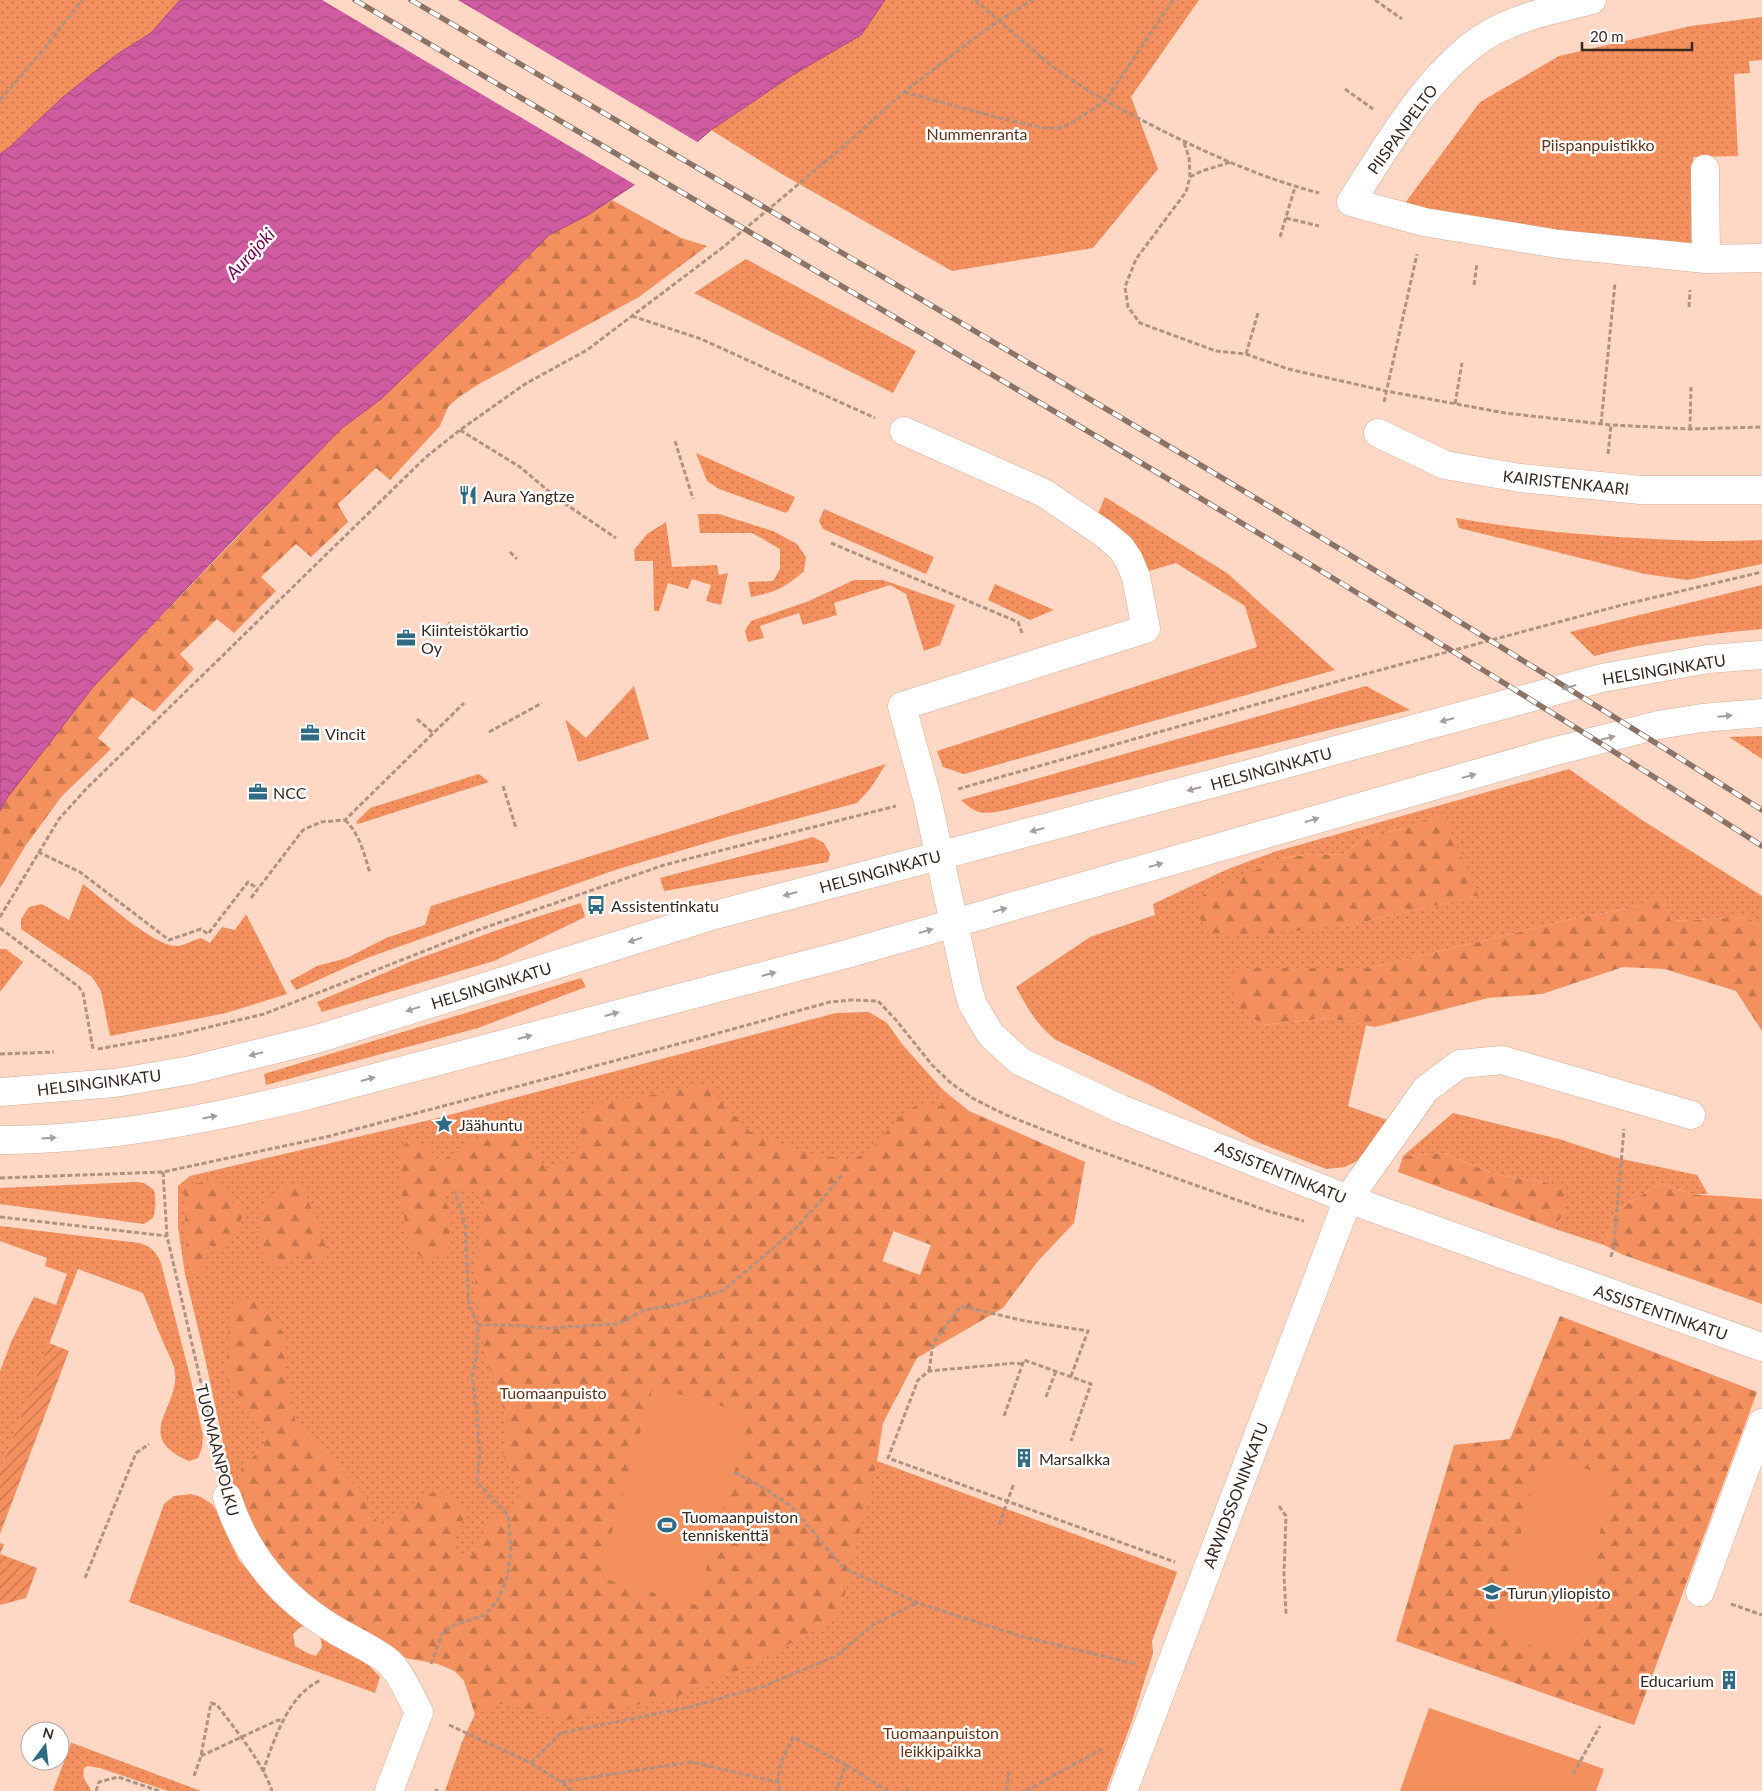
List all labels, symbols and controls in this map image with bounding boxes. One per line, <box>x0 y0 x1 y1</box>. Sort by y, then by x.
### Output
scale bar <box>1582 20 1692 52</box>
text: 20 m <box>1590 27 1624 45</box>
street label: PIISPANPELTO <box>1363 80 1441 178</box>
park label: Nummenranta <box>927 124 1027 143</box>
park label: Piispanpuistikko <box>1541 135 1655 154</box>
water label: Aurajoki <box>220 223 279 284</box>
street label: KAIRISTENKAARI <box>1502 466 1630 498</box>
restaurant icon: Aura Yangtze <box>457 484 479 506</box>
place label: Aura Yangtze <box>483 486 574 505</box>
place label: Kiinteistökartio Oy <box>421 620 529 657</box>
office icon: Kiinteistökartio Oy <box>395 627 417 649</box>
street label: HELSINGINKATU <box>1601 650 1727 688</box>
one-way arrow <box>1562 683 1577 691</box>
one-way arrow <box>1717 712 1733 720</box>
one-way arrow <box>1439 716 1455 724</box>
office icon: Vincit <box>299 722 321 744</box>
place label: Vincit <box>325 724 366 743</box>
one-way arrow <box>1600 734 1615 742</box>
street label: HELSINGINKATU <box>1208 743 1334 793</box>
one-way arrow <box>1461 771 1476 779</box>
office icon: NCC <box>247 781 269 803</box>
place label: NCC <box>273 783 307 802</box>
one-way arrow <box>1187 785 1202 793</box>
one-way arrow <box>1305 816 1320 824</box>
one-way arrow <box>1029 827 1044 835</box>
street label: HELSINGINKATU <box>817 846 943 896</box>
one-way arrow <box>1149 861 1164 869</box>
one-way arrow <box>783 890 798 898</box>
bus stop icon: Assistentinkatu <box>585 894 607 916</box>
place label: Assistentinkatu <box>611 896 719 915</box>
one-way arrow <box>992 905 1007 913</box>
one-way arrow <box>919 926 934 934</box>
one-way arrow <box>627 936 642 944</box>
street label: HELSINGINKATU <box>428 958 554 1012</box>
one-way arrow <box>762 969 777 977</box>
one-way arrow <box>405 1006 420 1013</box>
one-way arrow <box>604 1010 619 1018</box>
one-way arrow <box>517 1033 532 1041</box>
one-way arrow <box>249 1050 264 1058</box>
street label: HELSINGINKATU <box>36 1065 162 1099</box>
one-way arrow <box>360 1075 375 1083</box>
one-way arrow <box>202 1113 218 1121</box>
place icon: Jäähuntu <box>433 1113 455 1135</box>
place label: Jäähuntu <box>459 1115 523 1134</box>
one-way arrow <box>41 1134 57 1142</box>
street label: ASSISTENTINKATU <box>1213 1137 1349 1207</box>
street label: ASSISTENTINKATU <box>1592 1280 1730 1344</box>
street label: TUOMAANPOLKU <box>192 1382 244 1518</box>
park label: Tuomaanpuisto <box>499 1383 607 1402</box>
street label: ARWIDSSONINKATU <box>1198 1419 1272 1571</box>
building icon: Marsalkka <box>1013 1447 1035 1469</box>
place label: Marsalkka <box>1039 1449 1110 1468</box>
place label: Tuomaanpuiston tenniskenttä <box>682 1507 798 1544</box>
sports icon: Tuomaanpuiston tenniskenttä <box>656 1514 678 1536</box>
school or university icon: Turun yliopisto <box>1481 1581 1503 1603</box>
place label: Turun yliopisto <box>1507 1583 1611 1602</box>
building icon: Educarium <box>1718 1669 1740 1691</box>
place label: Educarium <box>1640 1671 1714 1690</box>
north arrow <box>20 1721 70 1771</box>
text: N <box>41 1723 56 1743</box>
park label: Tuomaanpuiston leikkipaikka <box>883 1723 999 1760</box>

